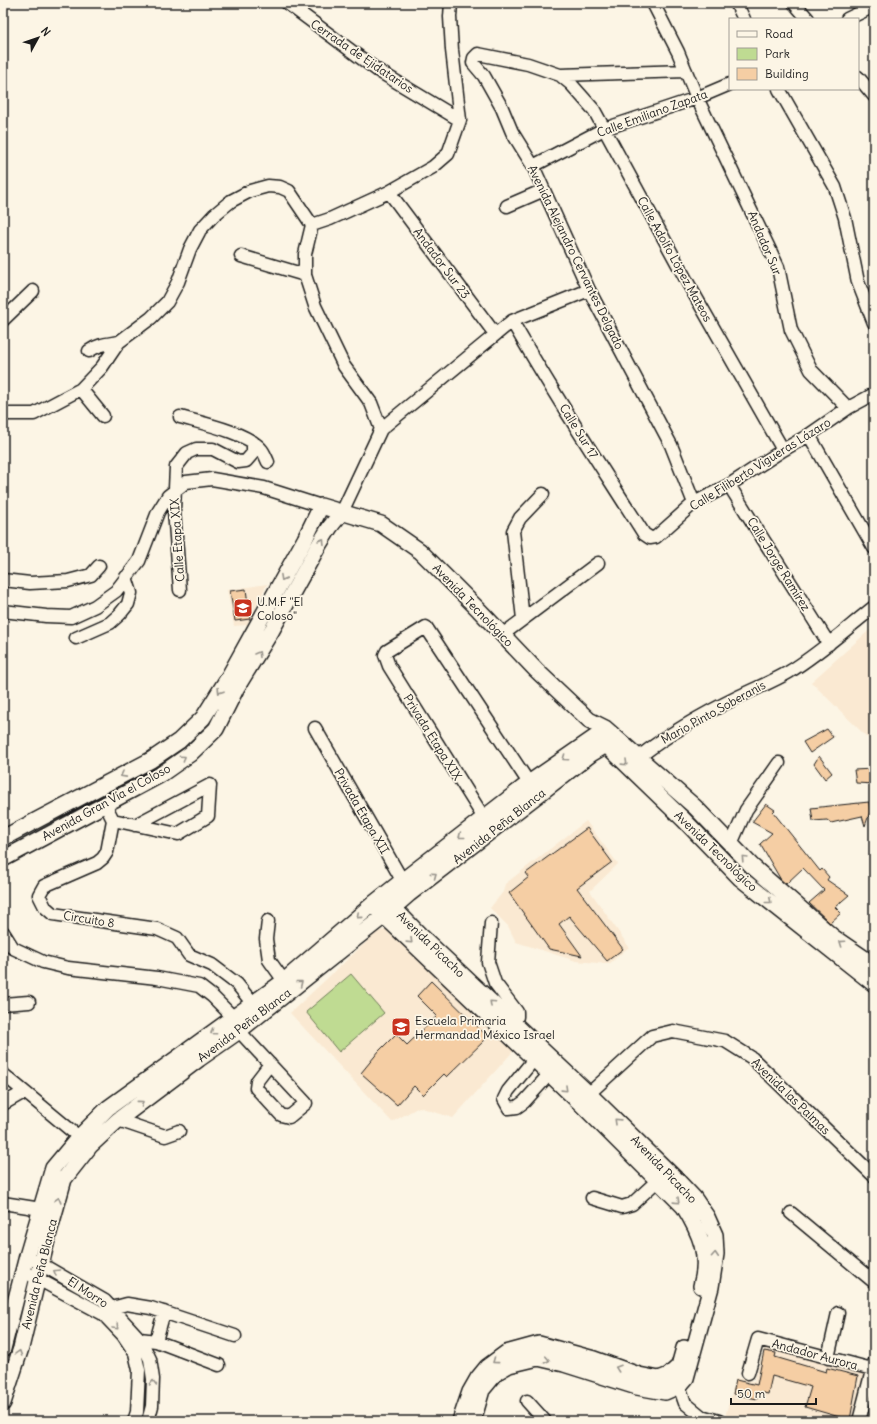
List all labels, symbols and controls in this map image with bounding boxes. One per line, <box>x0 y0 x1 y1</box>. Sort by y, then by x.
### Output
street label: Cerrada de Ejidatarios <box>308 16 416 96</box>
north arrow <box>18 18 58 58</box>
legend <box>729 18 859 90</box>
text: N <box>38 24 53 39</box>
text: Road <box>765 26 793 41</box>
text: Park <box>765 46 790 61</box>
text: Building <box>765 66 809 81</box>
street label: Calle Emiliano Zapata <box>595 86 709 140</box>
street label: Avenida Alejandro Cervantes Delgado <box>525 162 627 352</box>
street label: Calle Adolfo López Mateos <box>634 194 716 324</box>
street label: Andador Sur <box>745 208 785 278</box>
street label: Andador Sur 23 <box>410 225 474 302</box>
street label: Calle Sur 17 <box>556 401 602 461</box>
street label: Calle Filiberto Vigueras Lázaro <box>687 414 833 514</box>
street label: Calle Etapa XIX <box>167 497 187 582</box>
street label: Calle Jorge Ramírez <box>744 515 814 614</box>
one-way arrow <box>317 538 324 545</box>
street label: Avenida Tecnológico <box>430 560 517 650</box>
one-way arrow <box>281 574 288 581</box>
place label: U.M.F "El Coloso" <box>257 594 303 623</box>
school or university icon: U.M.F "El Coloso" <box>232 597 254 619</box>
one-way arrow <box>253 651 260 658</box>
street label: Mario Pinto Soberanis <box>658 677 768 747</box>
one-way arrow <box>217 687 224 694</box>
street label: Privada Etapa XIX <box>400 691 466 783</box>
one-way arrow <box>562 753 569 761</box>
one-way arrow <box>179 756 186 763</box>
one-way arrow <box>620 758 628 766</box>
street label: Avenida Gran Vía el Coloso <box>39 760 173 844</box>
street label: Privada Etapa XII <box>331 765 393 857</box>
one-way arrow <box>120 770 127 777</box>
street label: Avenida Peña Blanca <box>450 785 548 867</box>
street label: Avenida Tecnológico <box>671 808 761 895</box>
one-way arrow <box>458 831 465 838</box>
one-way arrow <box>741 855 748 863</box>
one-way arrow <box>430 873 437 880</box>
one-way arrow <box>765 897 772 904</box>
street label: Circuito 8 <box>62 908 116 930</box>
street label: Avenida Picacho <box>394 908 468 980</box>
one-way arrow <box>356 912 363 919</box>
one-way arrow <box>405 937 413 944</box>
one-way arrow <box>839 940 846 948</box>
one-way arrow <box>296 980 303 987</box>
street label: Avenida Peña Blanca <box>194 985 294 1065</box>
one-way arrow <box>489 1000 497 1008</box>
place label: Escuela Primaria Hermandad México Israel <box>415 1013 555 1042</box>
school or university icon: Escuela Primaria Hermandad México Israel <box>390 1016 412 1038</box>
one-way arrow <box>211 1027 218 1034</box>
street label: Avenida las Palmas <box>749 1055 833 1137</box>
one-way arrow <box>560 1084 568 1092</box>
one-way arrow <box>136 1101 143 1108</box>
one-way arrow <box>614 1118 622 1126</box>
street label: Avenida Picacho <box>628 1132 700 1206</box>
one-way arrow <box>54 1196 62 1203</box>
one-way arrow <box>672 1196 680 1204</box>
street label: Avenida Peña Blanca <box>18 1217 60 1331</box>
one-way arrow <box>711 1252 720 1258</box>
one-way arrow <box>53 1269 60 1276</box>
street label: El Morro <box>65 1273 111 1311</box>
one-way arrow <box>111 1322 118 1330</box>
street label: Andador Aurora <box>771 1335 860 1373</box>
one-way arrow <box>14 1349 23 1356</box>
one-way arrow <box>492 1356 499 1363</box>
one-way arrow <box>544 1356 550 1364</box>
one-way arrow <box>615 1364 622 1372</box>
one-way arrow <box>149 1380 157 1386</box>
scale bar <box>731 1380 816 1406</box>
text: 50 m <box>737 1386 766 1401</box>

